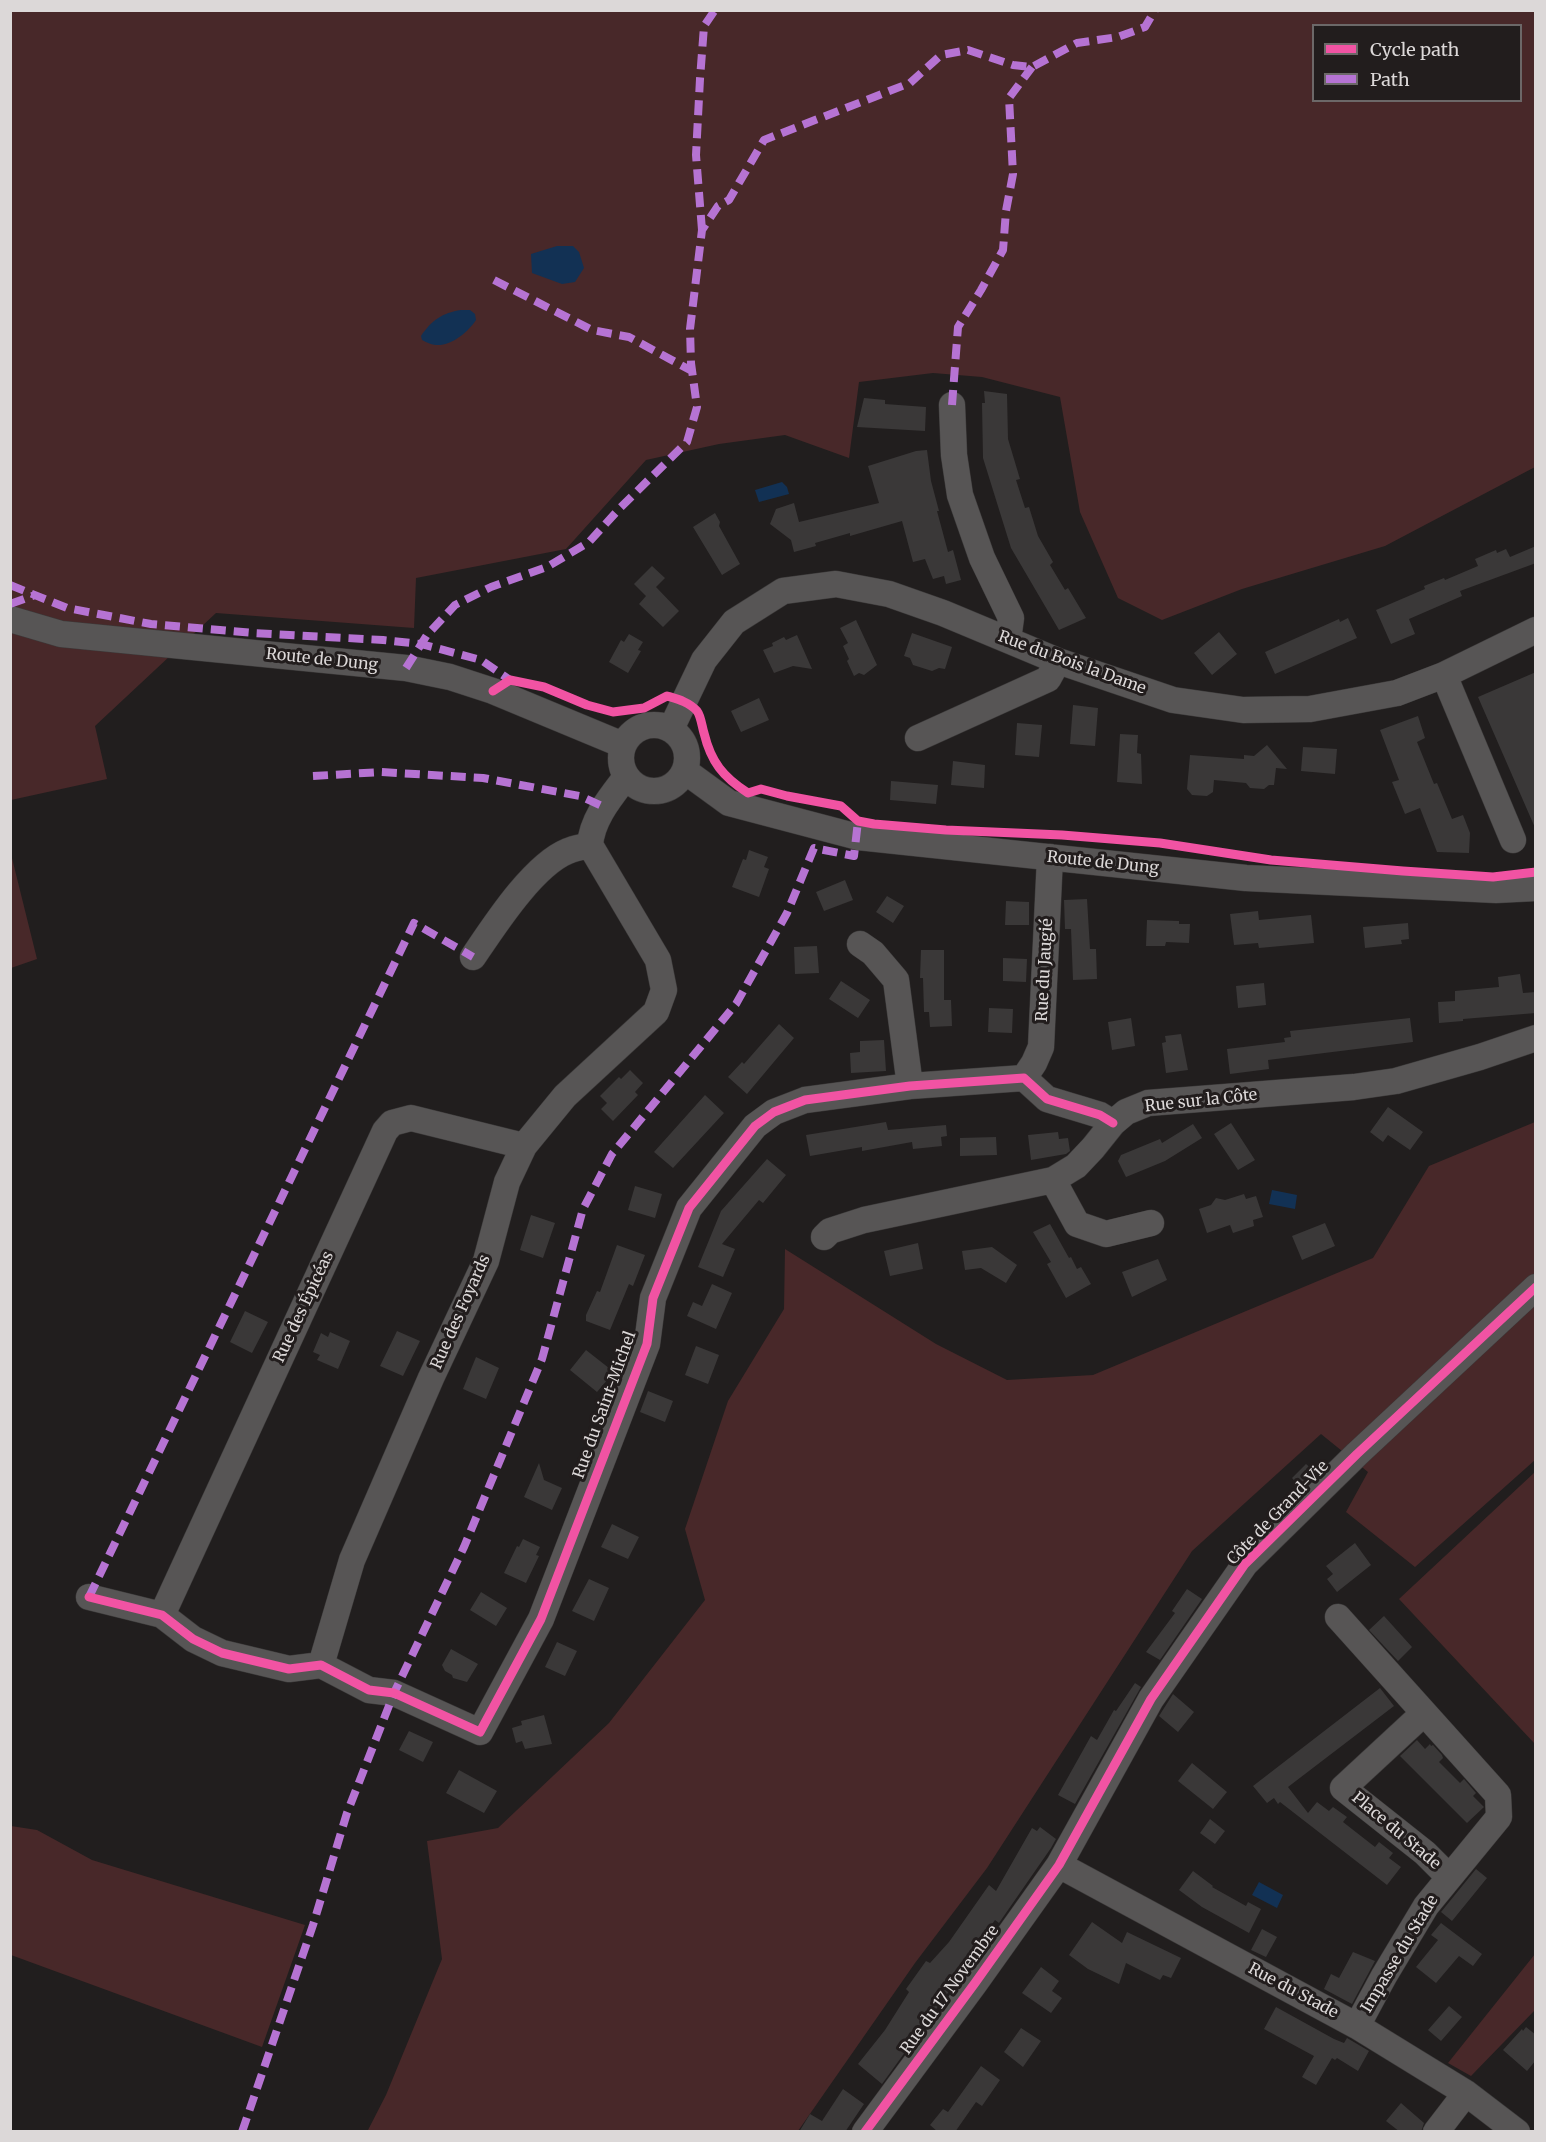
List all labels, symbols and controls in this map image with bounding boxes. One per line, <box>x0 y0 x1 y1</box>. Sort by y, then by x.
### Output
legend <box>1312 24 1522 102</box>
text: Cycle path <box>1370 38 1459 61</box>
text: Path <box>1370 68 1410 91</box>
street label: Rue du Bois la Dame <box>995 627 1149 699</box>
street label: Route de Dung <box>265 645 379 675</box>
street label: Route de Dung <box>1046 848 1160 878</box>
street label: Rue du Jaugié <box>1033 918 1057 1022</box>
street label: Rue sur la Côte <box>1144 1086 1258 1116</box>
street label: Rue des Épicéas <box>270 1248 338 1366</box>
street label: Rue des Foyards <box>427 1252 495 1372</box>
street label: Rue du Saint-Michel <box>569 1329 641 1481</box>
street label: Côte de Grand-Vie <box>1223 1457 1333 1569</box>
street label: Place du Stade <box>1348 1788 1444 1874</box>
street label: Impasse du Stade <box>1357 1892 1443 2016</box>
street label: Rue du 17 Novembre <box>897 1922 1003 2058</box>
street label: Rue du Stade <box>1245 1959 1341 2023</box>

